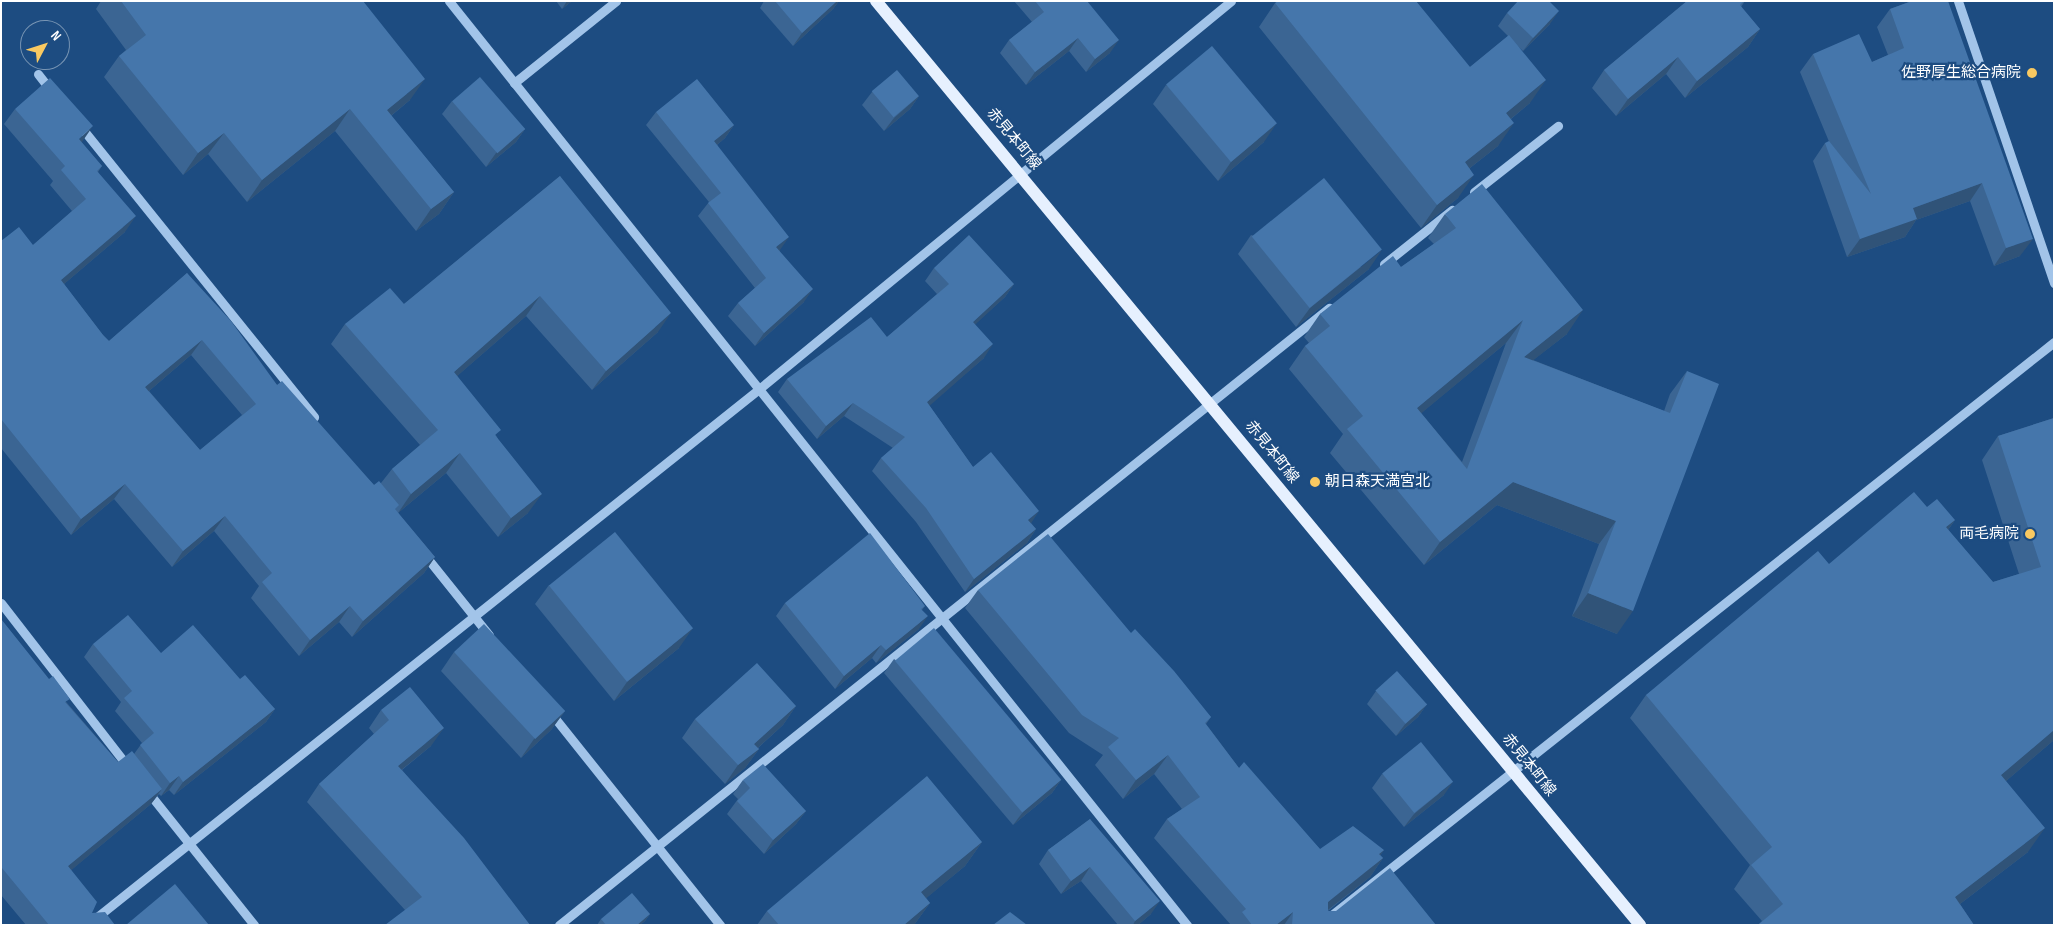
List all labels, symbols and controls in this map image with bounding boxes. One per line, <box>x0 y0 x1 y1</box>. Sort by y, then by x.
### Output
north arrow <box>20 20 70 70</box>
text: N <box>47 27 65 44</box>
place label: 佐野厚生総合病院 <box>1901 64 2021 82</box>
marker: 佐野厚生総合病院 <box>2025 66 2039 80</box>
street label: 赤見本町線 <box>983 104 1045 174</box>
street label: 赤見本町線 <box>1241 417 1303 487</box>
place label: 朝日森天満宮北 <box>1325 473 1430 491</box>
marker: 朝日森天満宮北 <box>1309 476 1321 488</box>
place label: 両毛病院 <box>1959 525 2019 543</box>
marker: 両毛病院 <box>2023 527 2037 541</box>
street label: 赤見本町線 <box>1498 730 1560 800</box>

